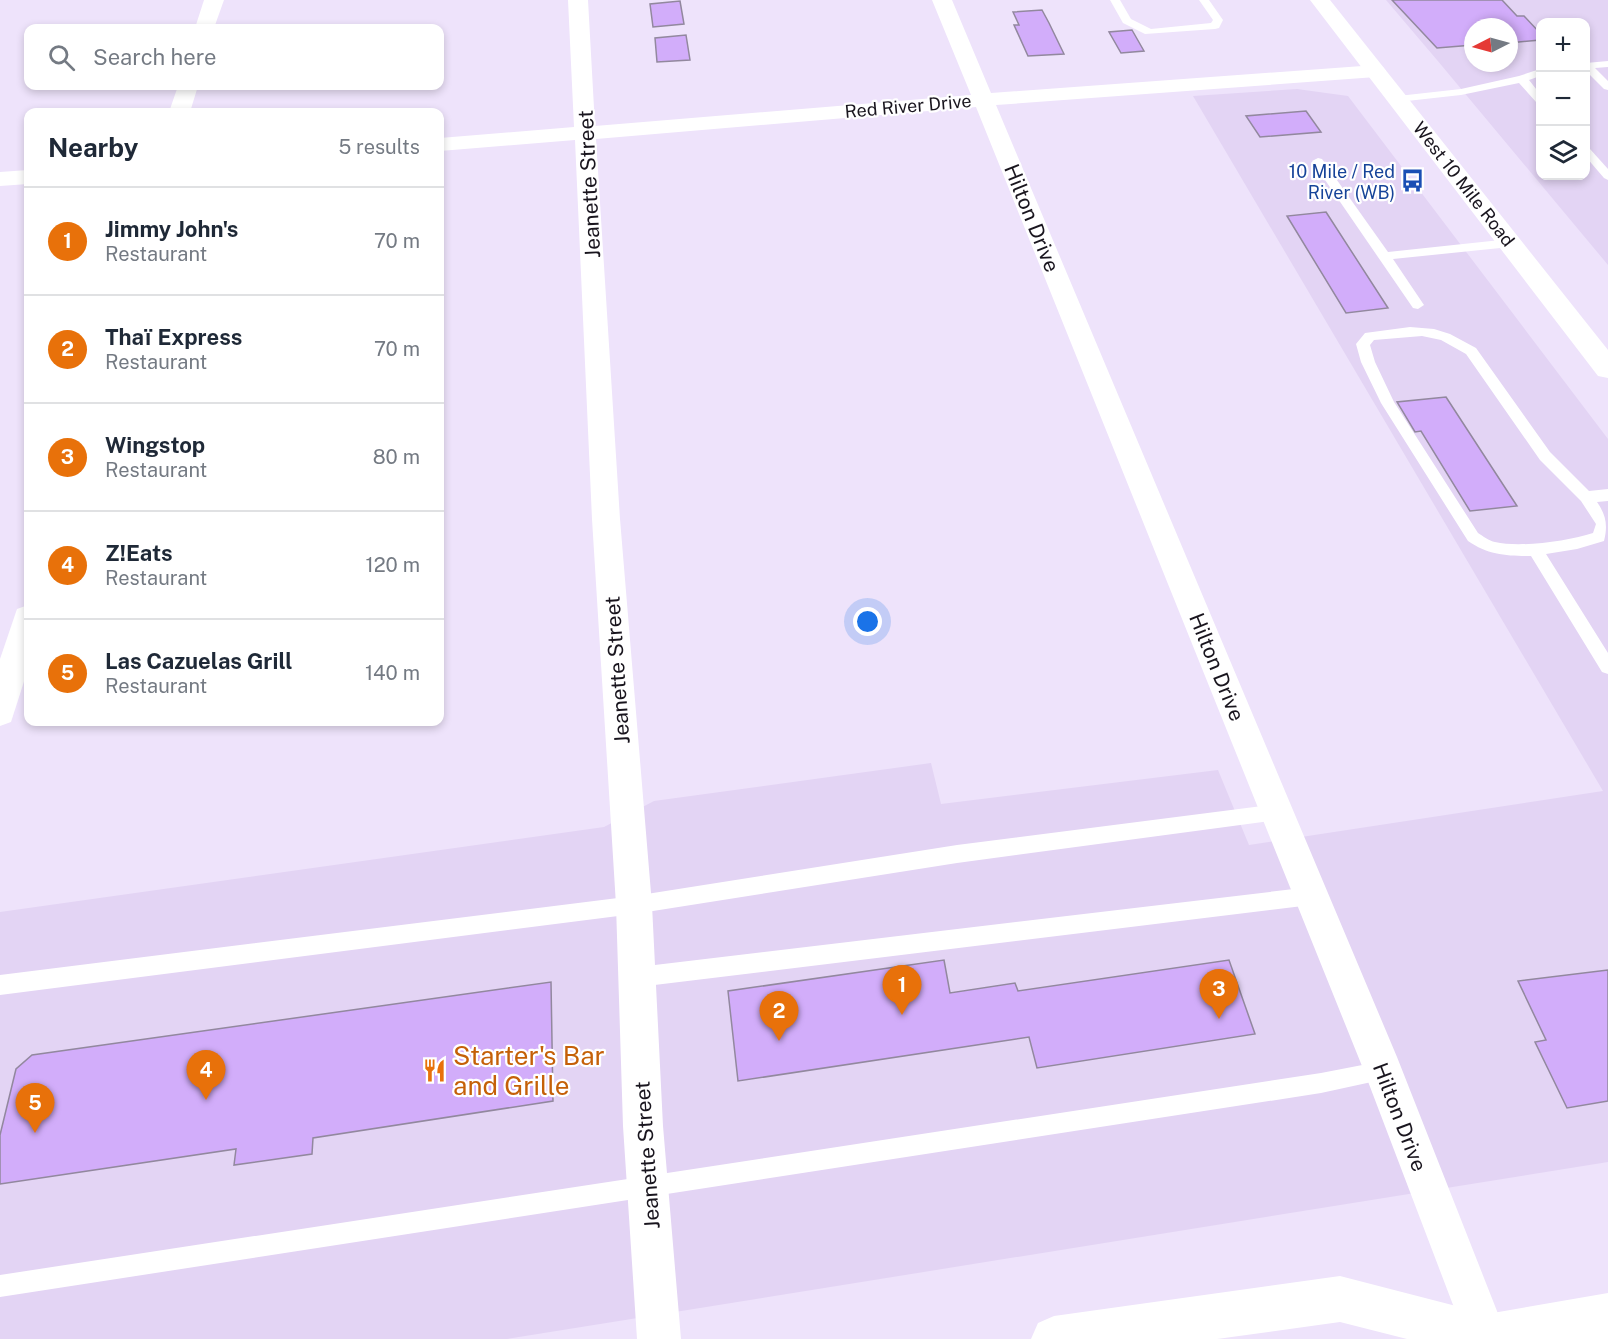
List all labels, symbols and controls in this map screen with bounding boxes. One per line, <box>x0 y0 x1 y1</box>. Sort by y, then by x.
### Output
north arrow <box>1464 18 1518 72</box>
map controls <box>1536 18 1590 180</box>
button: + <box>1536 18 1590 72</box>
search box <box>24 24 444 90</box>
icon: search <box>45 41 78 74</box>
text: Search here <box>93 44 217 70</box>
button: − <box>1536 72 1590 126</box>
street label: Red River Drive <box>844 90 972 122</box>
street label: Jeanette Street <box>573 109 605 259</box>
street label: West 10 Mile Road <box>1409 118 1519 250</box>
button: layers <box>1536 126 1590 180</box>
text: Nearby <box>48 132 138 163</box>
text: 5 results <box>338 135 420 159</box>
street label: Hilton Drive <box>999 160 1065 276</box>
place label: 10 Mile / Red River (WB) <box>1289 161 1395 203</box>
bus stop icon: 10 Mile / Red River (WB) <box>1400 168 1426 194</box>
text: Jimmy John's <box>105 216 238 242</box>
text: 1 <box>63 229 72 253</box>
text: 70 m <box>374 229 420 253</box>
text: Restaurant <box>105 242 207 266</box>
text: Thaï Express <box>105 324 242 350</box>
text: 2 <box>61 337 74 361</box>
text: 70 m <box>374 337 420 361</box>
text: Restaurant <box>105 350 207 374</box>
text: Wingstop <box>105 432 205 458</box>
text: 3 <box>61 445 74 469</box>
text: 80 m <box>373 445 420 469</box>
text: Restaurant <box>105 458 207 482</box>
text: Z!Eats <box>105 540 173 566</box>
text: 4 <box>61 553 74 577</box>
text: 120 m <box>366 553 420 577</box>
text: Restaurant <box>105 566 207 590</box>
street label: Jeanette Street <box>599 595 635 745</box>
your location <box>853 607 882 636</box>
street label: Hilton Drive <box>1184 609 1250 725</box>
text: Las Cazuelas Grill <box>105 648 293 674</box>
text: 5 <box>61 661 74 685</box>
text: 140 m <box>365 661 420 685</box>
text: Restaurant <box>105 674 207 698</box>
pin: 1 <box>882 966 922 1015</box>
pin: 3 <box>1200 970 1238 1019</box>
pin: 2 <box>760 992 798 1041</box>
place label: Starter's Bar and Grille <box>453 1040 605 1101</box>
pin: 4 <box>186 1050 226 1100</box>
restaurant icon: Starter's Bar and Grille <box>422 1057 448 1083</box>
street label: Hilton Drive <box>1368 1059 1432 1175</box>
street label: Jeanette Street <box>629 1080 665 1230</box>
pin: 5 <box>15 1084 54 1133</box>

